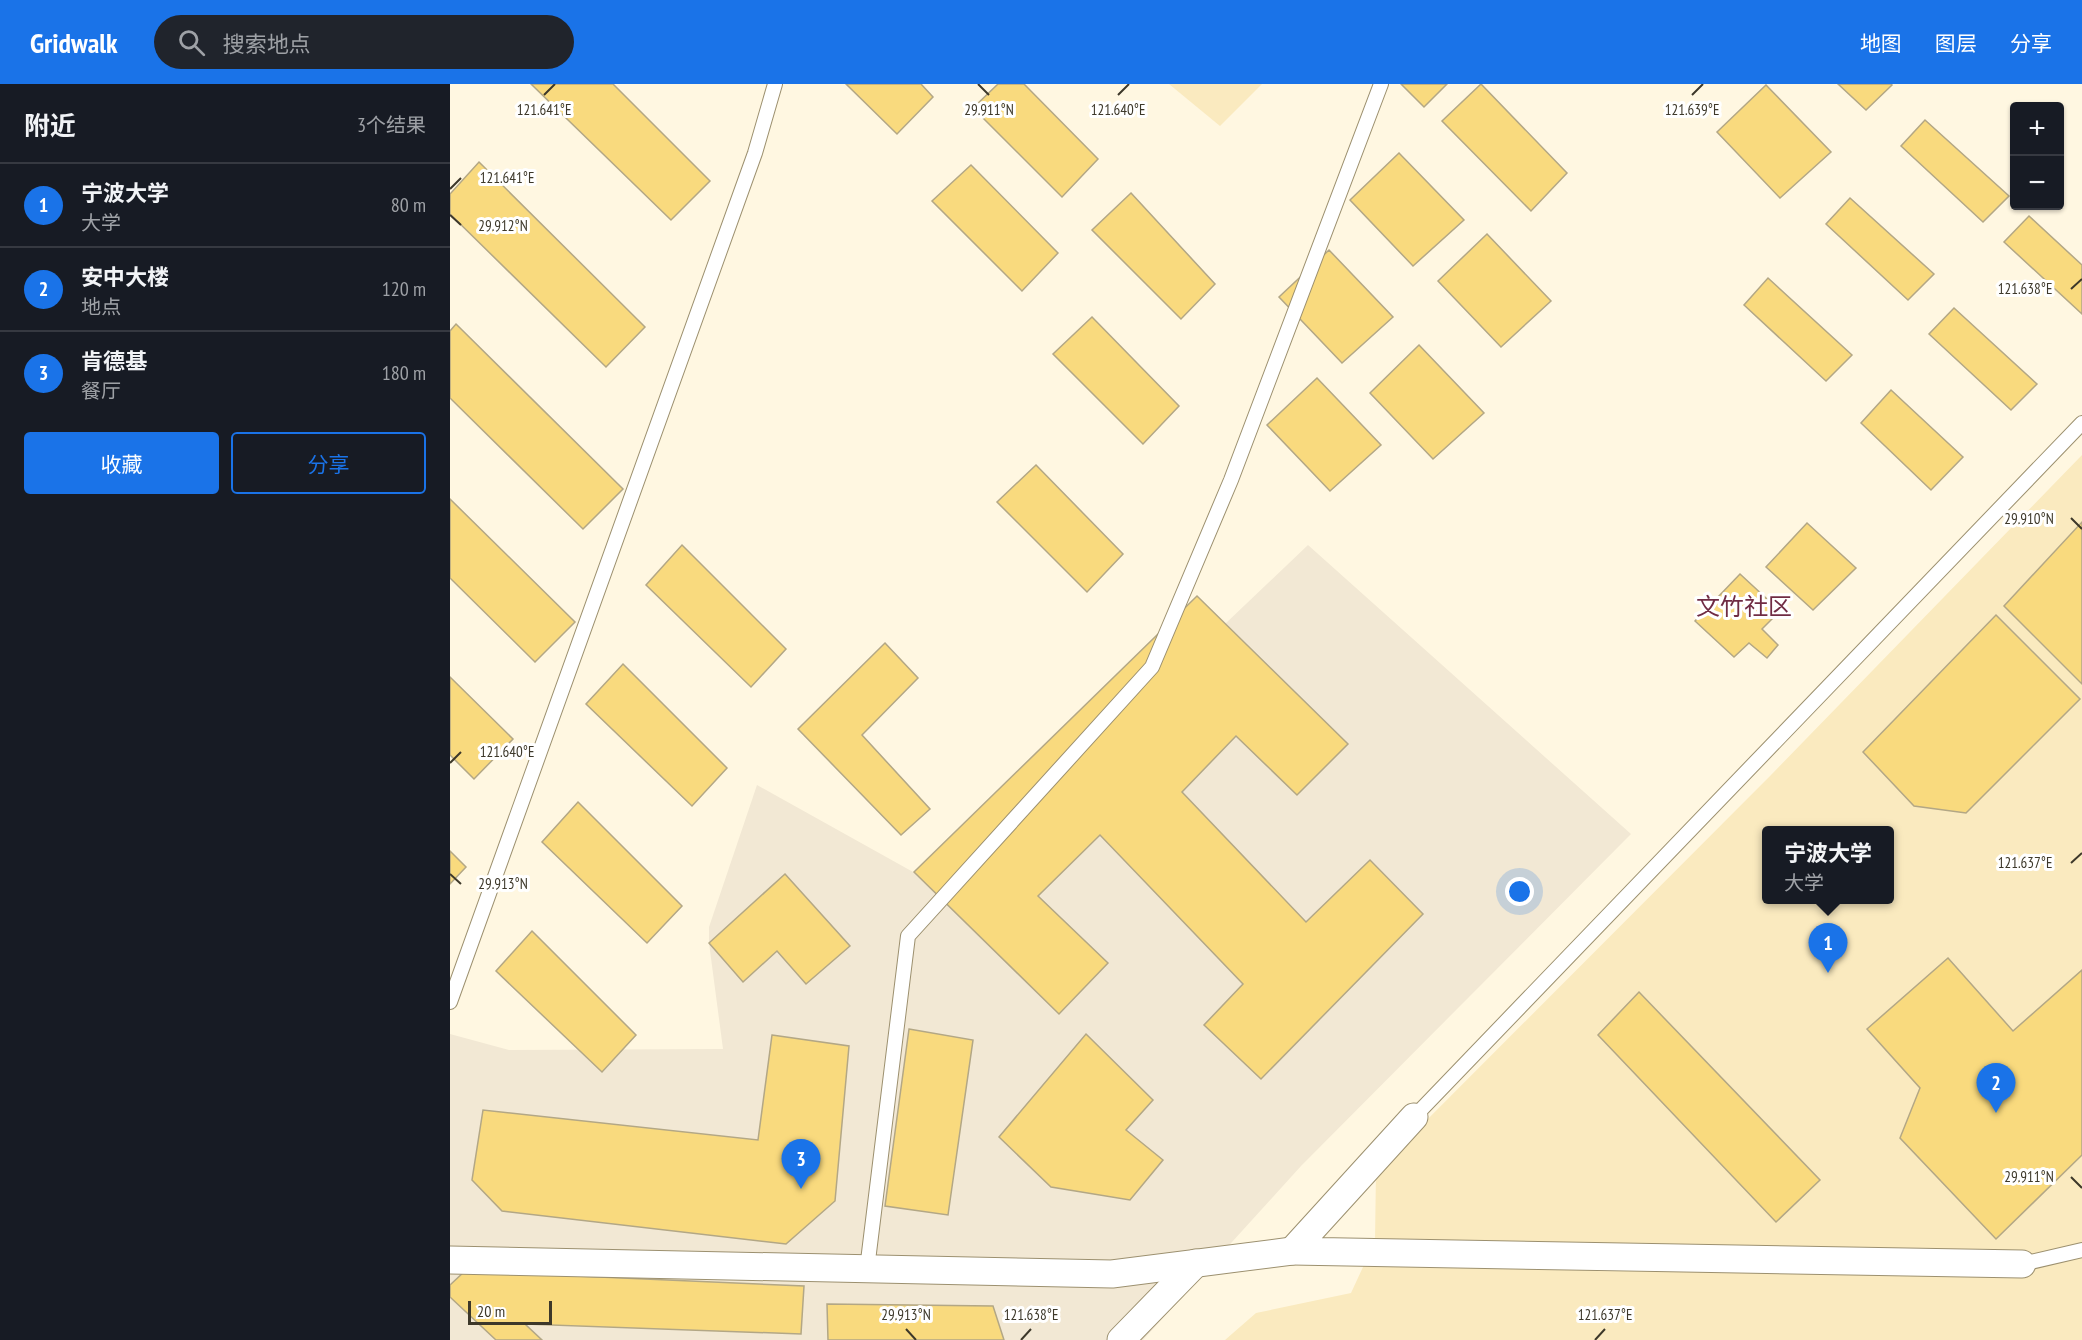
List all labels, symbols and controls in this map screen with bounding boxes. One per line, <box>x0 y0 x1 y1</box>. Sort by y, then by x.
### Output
search box <box>154 15 574 69</box>
text: Gridwalk <box>30 24 118 61</box>
icon: search <box>175 26 208 59</box>
text: 搜索地点 <box>223 30 311 58</box>
text: 地图 <box>1860 30 1902 57</box>
text: 图层 <box>1935 30 1977 57</box>
text: 分享 <box>2010 30 2052 57</box>
text: 121.641°E <box>517 100 571 119</box>
text: 29.911°N <box>964 100 1014 119</box>
text: 121.640°E <box>1091 100 1145 119</box>
text: 121.639°E <box>1665 100 1719 119</box>
map controls <box>2010 102 2064 210</box>
button: + <box>2010 102 2064 156</box>
text: 附近 <box>24 109 76 142</box>
text: 3个结果 <box>357 112 426 138</box>
button: − <box>2010 156 2064 210</box>
text: 121.641°E <box>480 168 534 187</box>
text: 宁波大学 <box>81 179 169 207</box>
text: 1 <box>39 192 48 218</box>
text: 80 m <box>391 192 426 218</box>
text: 大学 <box>81 210 121 236</box>
text: 29.912°N <box>478 216 528 235</box>
text: 安中大楼 <box>81 263 169 291</box>
text: 2 <box>39 276 48 302</box>
text: 120 m <box>382 276 426 302</box>
text: 121.638°E <box>1998 279 2052 298</box>
text: 地点 <box>81 294 121 320</box>
text: 肯德基 <box>81 347 147 375</box>
text: 3 <box>39 360 48 386</box>
text: 180 m <box>382 360 426 386</box>
text: 餐厅 <box>81 378 121 404</box>
button: 收藏 <box>24 432 219 494</box>
button: 分享 <box>231 432 426 494</box>
text: 29.910°N <box>2004 509 2054 528</box>
district label: 文竹社区 <box>1696 591 1792 622</box>
text: 121.640°E <box>480 742 534 761</box>
popup <box>1762 826 1894 904</box>
text: 宁波大学 <box>1784 839 1872 867</box>
text: 121.637°E <box>1998 853 2052 872</box>
text: 大学 <box>1784 870 1824 896</box>
text: 29.913°N <box>478 874 528 893</box>
your location <box>1505 877 1534 906</box>
pin: 1 <box>1808 924 1848 973</box>
pin: 2 <box>1976 1064 2016 1113</box>
pin: 3 <box>782 1140 820 1189</box>
text: 29.911°N <box>2004 1167 2054 1186</box>
scale bar <box>468 1298 552 1326</box>
text: 20 m <box>477 1301 505 1321</box>
text: 29.913°N <box>881 1305 931 1324</box>
text: 121.638°E <box>1004 1305 1058 1324</box>
text: 121.637°E <box>1578 1305 1632 1324</box>

